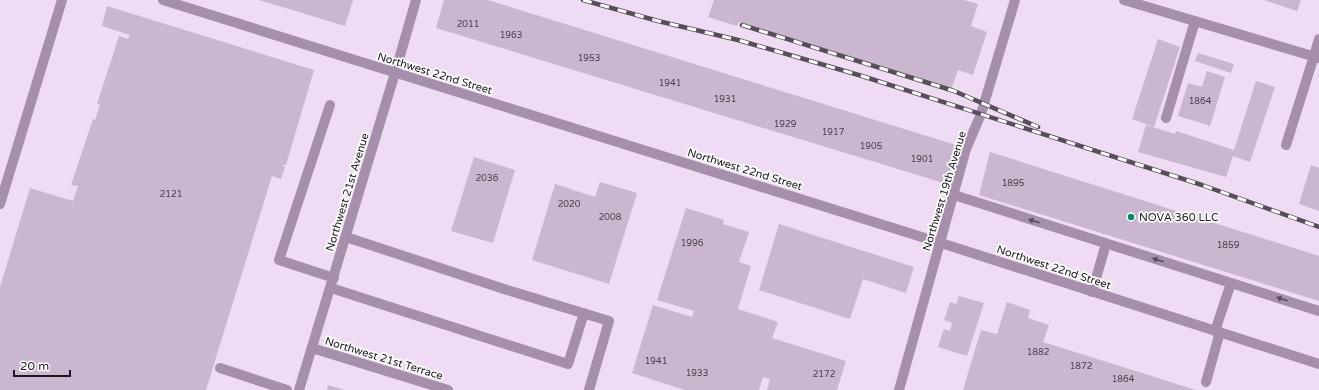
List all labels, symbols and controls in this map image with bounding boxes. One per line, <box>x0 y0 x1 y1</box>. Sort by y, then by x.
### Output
house number: 2011 <box>457 19 479 30</box>
house number: 1963 <box>500 30 522 41</box>
street label: Northwest 22nd Street <box>376 50 494 97</box>
house number: 1953 <box>578 53 600 64</box>
house number: 1941 <box>659 78 681 89</box>
house number: 1931 <box>714 94 736 105</box>
house number: 1864 <box>1189 96 1212 107</box>
house number: 1929 <box>774 119 797 130</box>
house number: 1917 <box>822 127 845 138</box>
street label: Northwest 19th Avenue <box>920 130 969 253</box>
street label: Northwest 21st Avenue <box>323 131 372 253</box>
house number: 1905 <box>860 141 883 152</box>
street label: Northwest 22nd Street <box>686 146 804 193</box>
house number: 1901 <box>911 154 933 165</box>
house number: 2036 <box>476 173 499 184</box>
house number: 1895 <box>1002 178 1025 189</box>
house number: 2121 <box>160 189 182 200</box>
house number: 2020 <box>558 199 581 210</box>
place label: NOVA 360 LLC <box>1139 211 1219 224</box>
house number: 2008 <box>599 212 622 223</box>
marker: NOVA 360 LLC <box>1126 212 1136 222</box>
one-way arrow <box>1028 218 1040 224</box>
house number: 1996 <box>681 238 704 249</box>
house number: 1859 <box>1217 240 1240 251</box>
street label: Northwest 22nd Street <box>995 243 1113 292</box>
one-way arrow <box>1151 257 1163 263</box>
one-way arrow <box>1275 296 1287 302</box>
street label: Northwest 21st Terrace <box>323 334 444 383</box>
house number: 1882 <box>1027 347 1049 358</box>
scale bar <box>14 352 70 378</box>
house number: 1941 <box>645 356 667 367</box>
text: 20 m <box>20 359 49 373</box>
house number: 1872 <box>1070 361 1092 372</box>
house number: 1933 <box>686 368 708 379</box>
house number: 2172 <box>813 369 835 380</box>
house number: 1864 <box>1112 374 1135 385</box>

